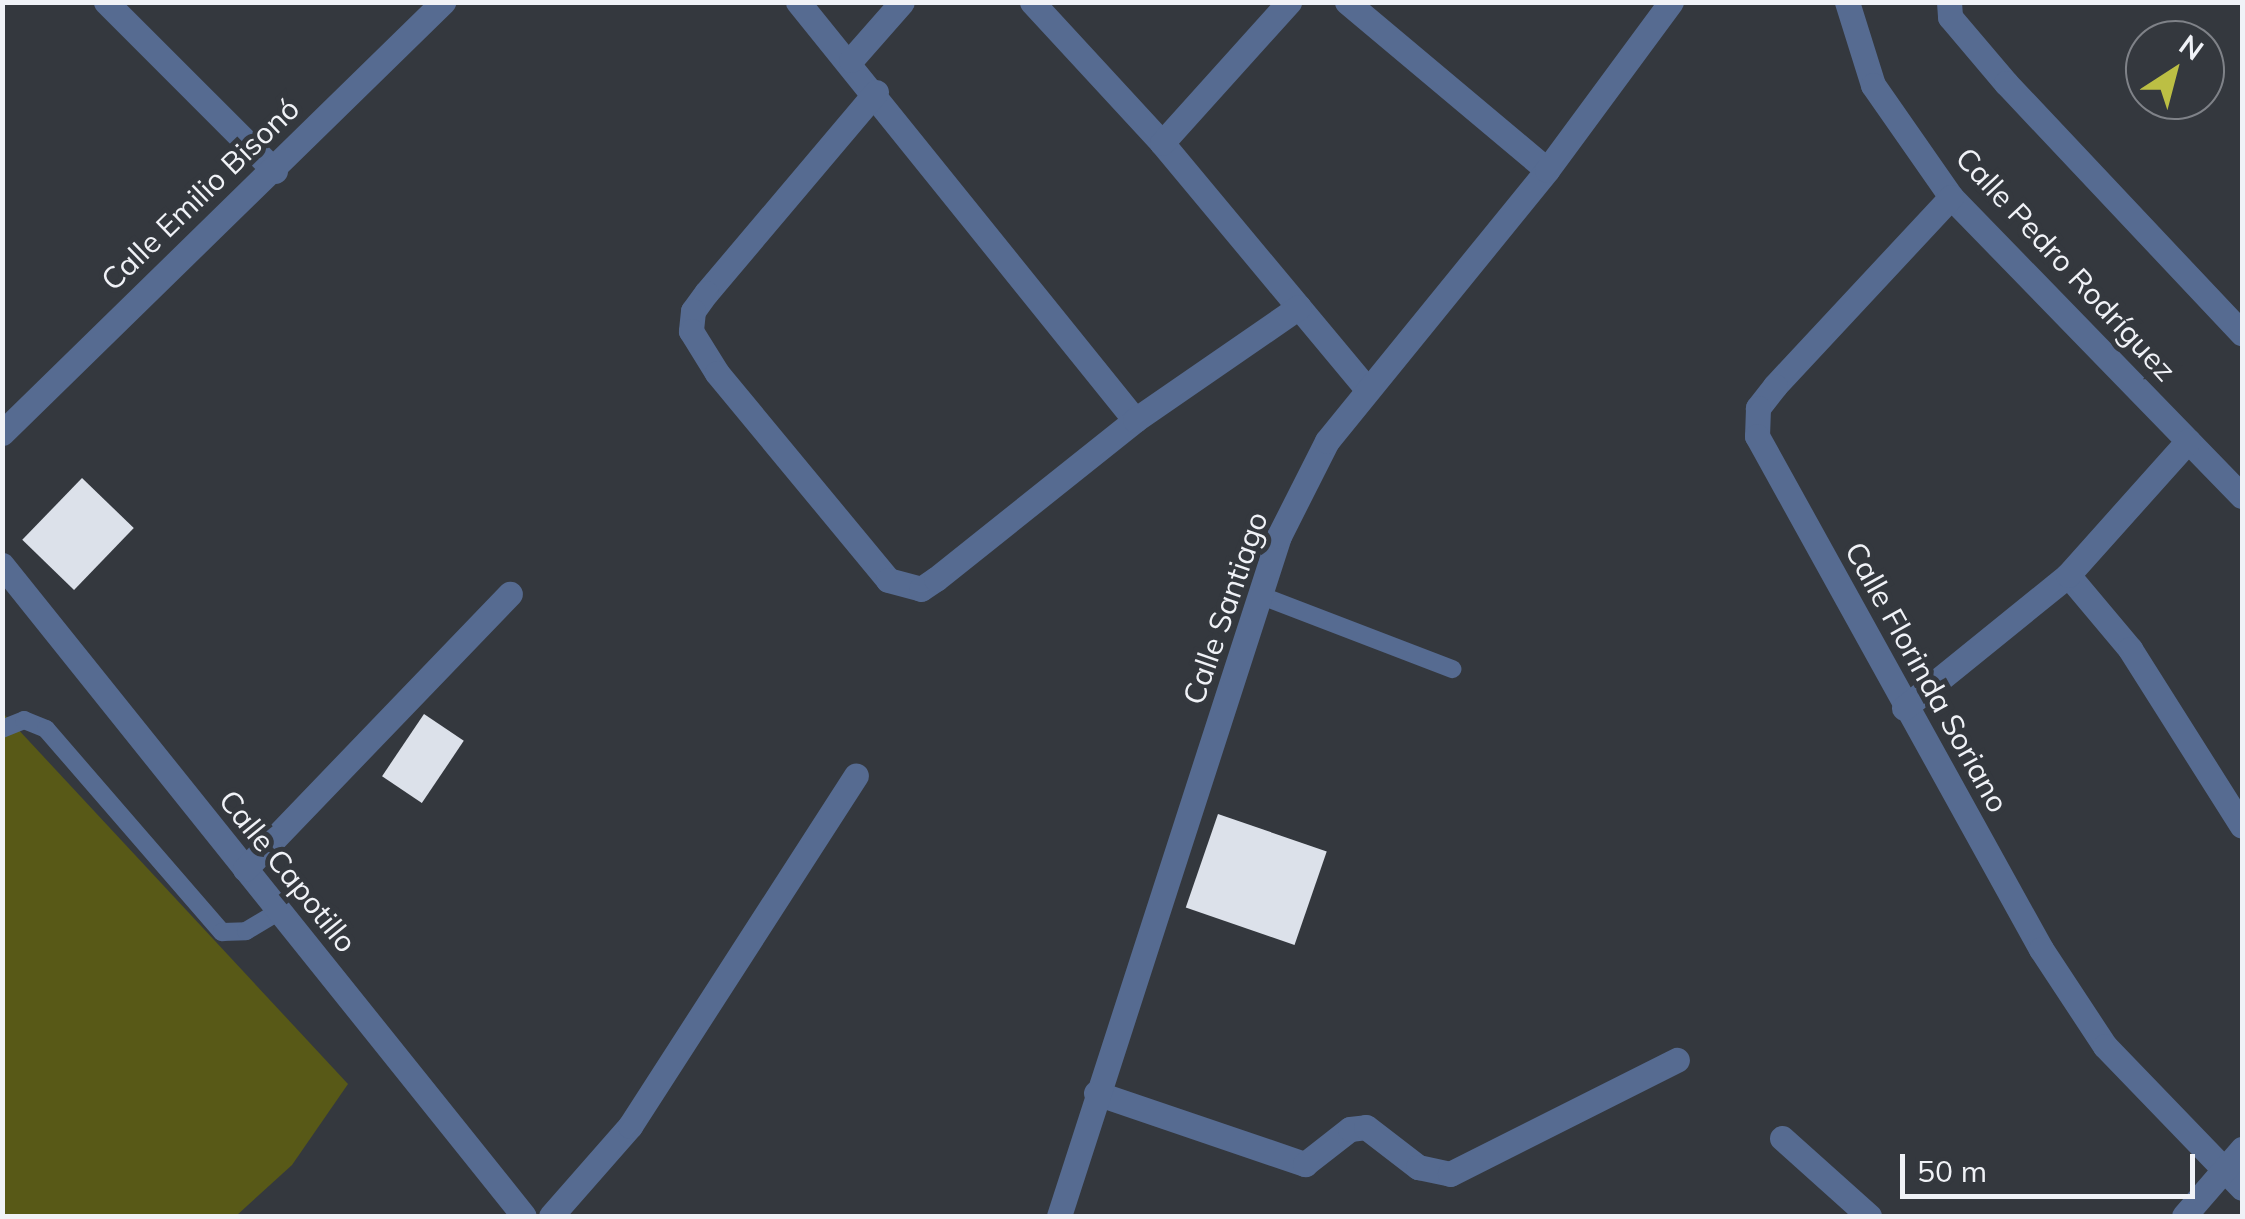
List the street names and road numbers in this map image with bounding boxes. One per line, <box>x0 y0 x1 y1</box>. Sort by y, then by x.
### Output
street label: Calle Emilio Bisonó <box>94 90 306 298</box>
street label: Calle Pedro Rodríguez <box>1948 140 2184 388</box>
street label: Calle Santiago <box>1175 507 1275 709</box>
street label: Calle Florinda Soriano <box>1838 536 2016 818</box>
street label: Calle Capotillo <box>212 783 364 959</box>

